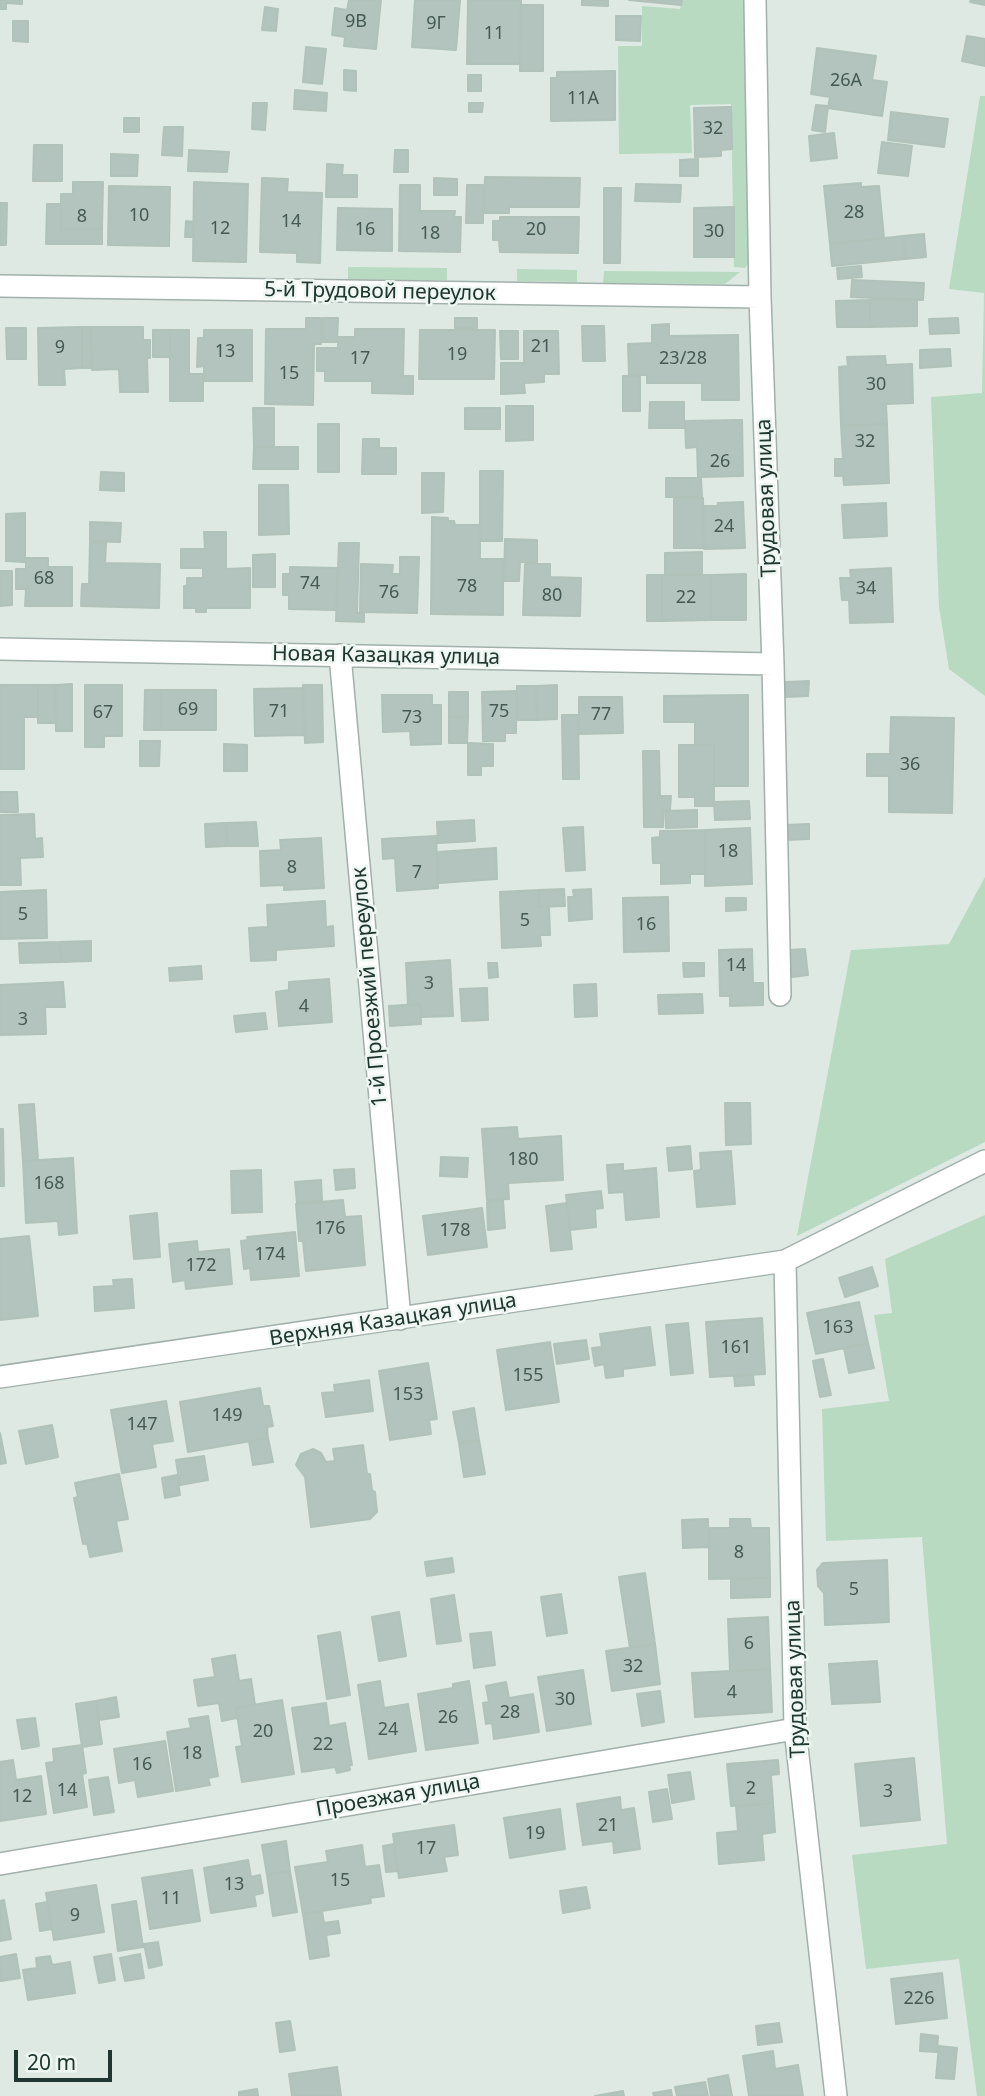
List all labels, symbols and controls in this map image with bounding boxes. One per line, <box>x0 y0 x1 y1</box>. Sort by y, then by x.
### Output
house number: 9В <box>345 11 367 33</box>
house number: 9Г <box>426 13 446 35</box>
house number: 11 <box>484 23 504 45</box>
house number: 26А <box>830 70 862 92</box>
house number: 11А <box>567 88 599 110</box>
house number: 32 <box>703 118 723 140</box>
house number: 28 <box>844 202 864 224</box>
house number: 10 <box>129 205 149 227</box>
house number: 8 <box>77 206 87 228</box>
house number: 14 <box>281 211 301 233</box>
house number: 12 <box>210 218 230 240</box>
house number: 16 <box>355 219 375 241</box>
house number: 20 <box>526 219 546 241</box>
house number: 30 <box>704 221 724 243</box>
house number: 18 <box>420 223 440 245</box>
street label: 5-й Трудовой переулок <box>264 277 496 307</box>
house number: 21 <box>531 336 551 358</box>
house number: 9 <box>55 337 65 359</box>
house number: 13 <box>215 341 235 363</box>
house number: 19 <box>447 344 467 366</box>
house number: 17 <box>350 348 370 370</box>
house number: 23/28 <box>659 348 707 370</box>
house number: 15 <box>279 363 299 385</box>
house number: 30 <box>866 374 886 396</box>
street label: Трудовая улица <box>752 418 782 578</box>
house number: 32 <box>855 431 875 453</box>
house number: 26 <box>710 451 730 473</box>
house number: 24 <box>714 516 734 538</box>
house number: 68 <box>34 568 54 590</box>
house number: 74 <box>300 573 320 595</box>
house number: 78 <box>457 576 477 598</box>
house number: 34 <box>856 578 876 600</box>
house number: 76 <box>379 582 399 604</box>
house number: 80 <box>542 585 562 607</box>
house number: 22 <box>676 587 696 609</box>
street label: Новая Казацкая улица <box>272 641 500 671</box>
house number: 69 <box>178 699 198 721</box>
house number: 71 <box>269 701 289 723</box>
house number: 75 <box>489 701 509 723</box>
house number: 67 <box>93 702 113 724</box>
house number: 77 <box>591 704 611 726</box>
house number: 73 <box>402 707 422 729</box>
house number: 36 <box>900 754 920 776</box>
house number: 18 <box>718 841 738 863</box>
house number: 8 <box>287 857 297 879</box>
house number: 7 <box>412 862 422 884</box>
street label: 1-й Проезжий переулок <box>347 866 393 1108</box>
house number: 5 <box>18 904 28 926</box>
house number: 5 <box>520 910 530 932</box>
house number: 16 <box>636 914 656 936</box>
house number: 14 <box>726 955 746 977</box>
house number: 3 <box>424 973 434 995</box>
house number: 4 <box>299 996 309 1018</box>
house number: 3 <box>18 1009 28 1031</box>
house number: 180 <box>508 1149 538 1171</box>
house number: 168 <box>34 1173 64 1195</box>
house number: 176 <box>315 1218 345 1240</box>
house number: 178 <box>440 1220 470 1242</box>
house number: 174 <box>255 1244 285 1266</box>
house number: 172 <box>186 1255 216 1277</box>
street label: Верхняя Казацкая улица <box>268 1288 518 1352</box>
house number: 163 <box>823 1317 853 1339</box>
house number: 161 <box>721 1337 751 1359</box>
house number: 155 <box>513 1365 543 1387</box>
house number: 153 <box>393 1384 423 1406</box>
house number: 149 <box>212 1405 242 1427</box>
house number: 147 <box>127 1414 157 1436</box>
house number: 8 <box>734 1542 744 1564</box>
house number: 5 <box>849 1579 859 1601</box>
street label: Трудовая улица <box>781 1599 811 1759</box>
house number: 6 <box>744 1633 754 1655</box>
house number: 32 <box>623 1656 643 1678</box>
house number: 4 <box>727 1682 737 1704</box>
house number: 30 <box>555 1689 575 1711</box>
house number: 28 <box>500 1702 520 1724</box>
house number: 26 <box>438 1707 458 1729</box>
house number: 24 <box>378 1719 398 1741</box>
house number: 20 <box>253 1721 273 1743</box>
house number: 22 <box>313 1734 333 1756</box>
house number: 18 <box>182 1743 202 1765</box>
house number: 16 <box>132 1754 152 1776</box>
street label: Проезжая улица <box>314 1769 482 1823</box>
house number: 2 <box>746 1778 756 1800</box>
house number: 14 <box>57 1780 77 1802</box>
house number: 3 <box>883 1781 893 1803</box>
house number: 12 <box>12 1786 32 1808</box>
house number: 21 <box>598 1815 618 1837</box>
house number: 19 <box>525 1823 545 1845</box>
house number: 17 <box>416 1838 436 1860</box>
house number: 15 <box>330 1870 350 1892</box>
house number: 13 <box>224 1874 244 1896</box>
house number: 11 <box>161 1888 181 1910</box>
house number: 9 <box>70 1905 80 1927</box>
house number: 226 <box>904 1988 934 2010</box>
scale bar <box>18 2036 116 2080</box>
text: 20 m <box>27 2048 76 2076</box>

